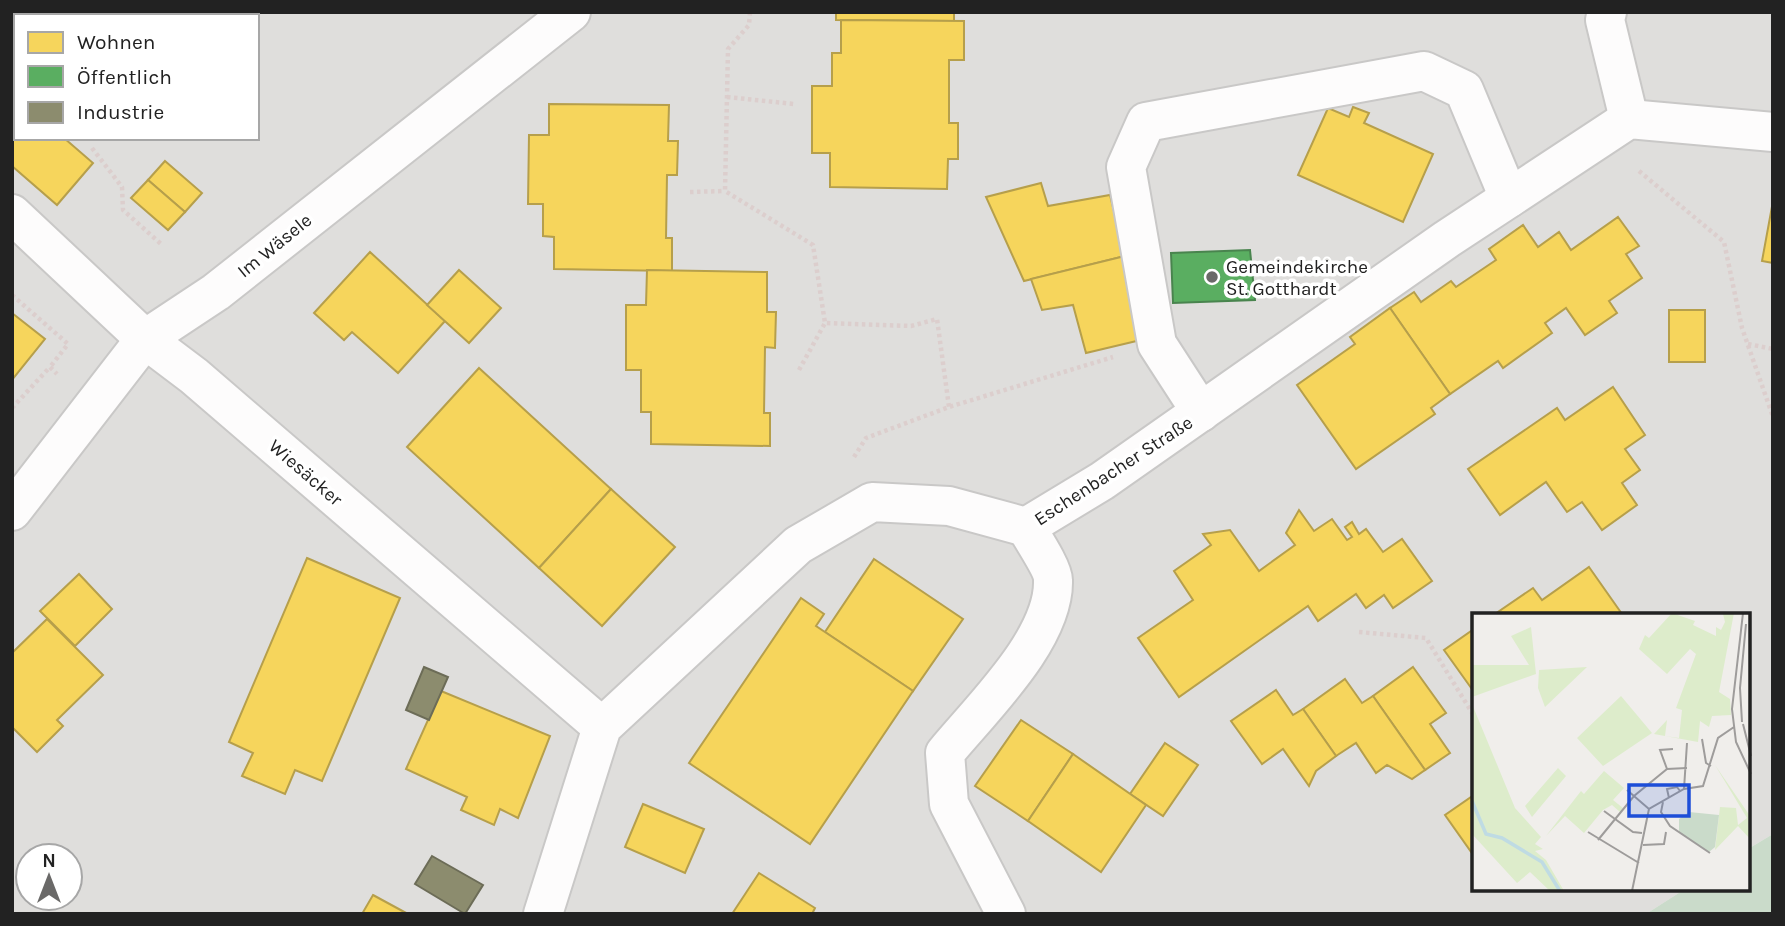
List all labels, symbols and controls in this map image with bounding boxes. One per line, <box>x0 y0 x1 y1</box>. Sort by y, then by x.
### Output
legend <box>14 14 259 140</box>
text: Wohnen <box>77 30 155 54</box>
text: Öffentlich <box>77 65 172 89</box>
text: Industrie <box>77 100 164 124</box>
street label: Im Wäsele <box>233 209 316 282</box>
place label: Gemeindekirche St. Gotthardt <box>1226 256 1368 300</box>
marker: Gemeindekirche St. Gotthardt <box>1204 269 1220 285</box>
street label: Eschenbacher Straße <box>1030 411 1197 530</box>
street label: Wiesäcker <box>264 435 347 511</box>
inset map <box>1472 613 1750 891</box>
north arrow <box>14 842 84 912</box>
text: N <box>42 850 56 872</box>

